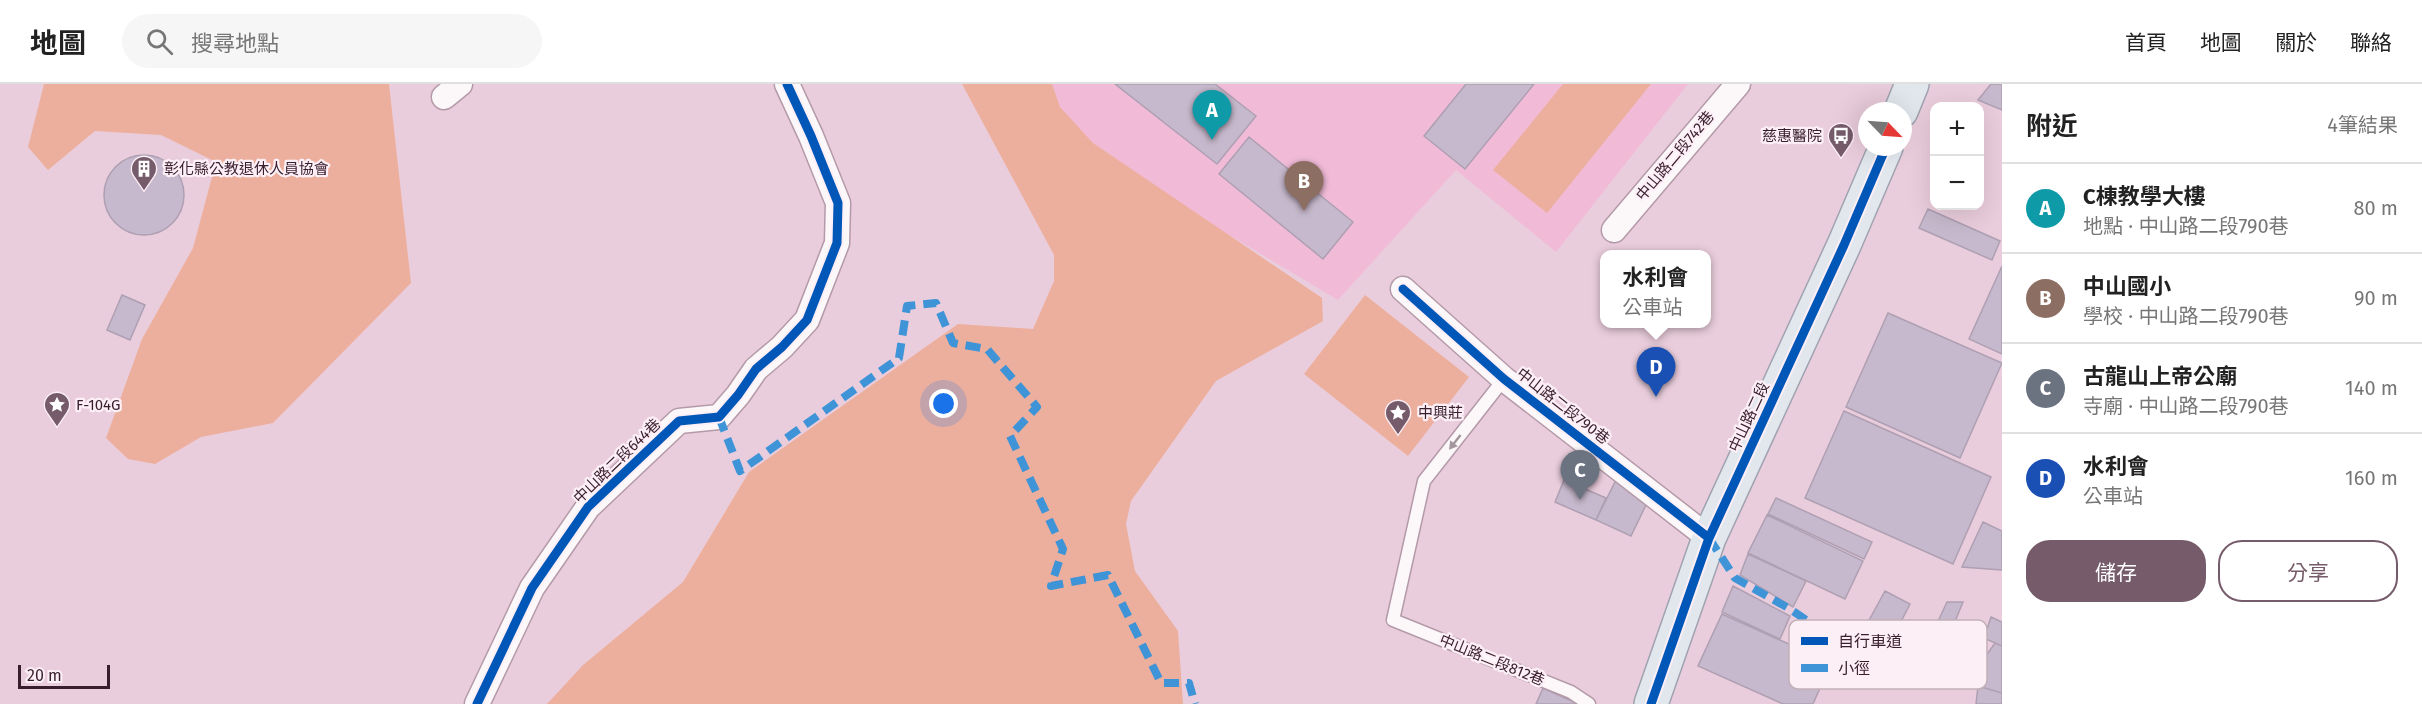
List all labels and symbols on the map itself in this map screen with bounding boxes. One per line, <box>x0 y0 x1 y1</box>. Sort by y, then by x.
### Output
pin: A <box>1192 91 1232 140</box>
north arrow <box>1858 102 1912 156</box>
street label: 中山路二段742巷 <box>1632 108 1718 204</box>
bus stop icon: 慈惠醫院 <box>1826 121 1856 159</box>
place label: 慈惠醫院 <box>1762 127 1822 145</box>
building icon: 彰化縣公教退休人員協會 <box>129 154 159 192</box>
place label: 彰化縣公教退休人員協會 <box>164 160 329 178</box>
pin: B <box>1284 162 1324 211</box>
pin: D <box>1636 348 1676 397</box>
street label: 中山路二段790巷 <box>1513 364 1613 448</box>
street label: 中山路二段 <box>1725 379 1773 455</box>
your location <box>929 389 958 418</box>
place icon: F-104G <box>42 390 72 428</box>
place label: F-104G <box>76 396 121 414</box>
place icon: 中興莊 <box>1383 398 1413 436</box>
place label: 中興莊 <box>1418 404 1463 422</box>
street label: 中山路二段644巷 <box>570 415 664 507</box>
one-way arrow <box>1449 434 1461 449</box>
pin: C <box>1560 450 1600 500</box>
legend <box>1789 620 1987 689</box>
street label: 中山路二段812巷 <box>1437 631 1547 689</box>
text: 自行車道 <box>1838 632 1902 651</box>
text: 小徑 <box>1838 659 1870 678</box>
scale bar <box>18 662 110 690</box>

